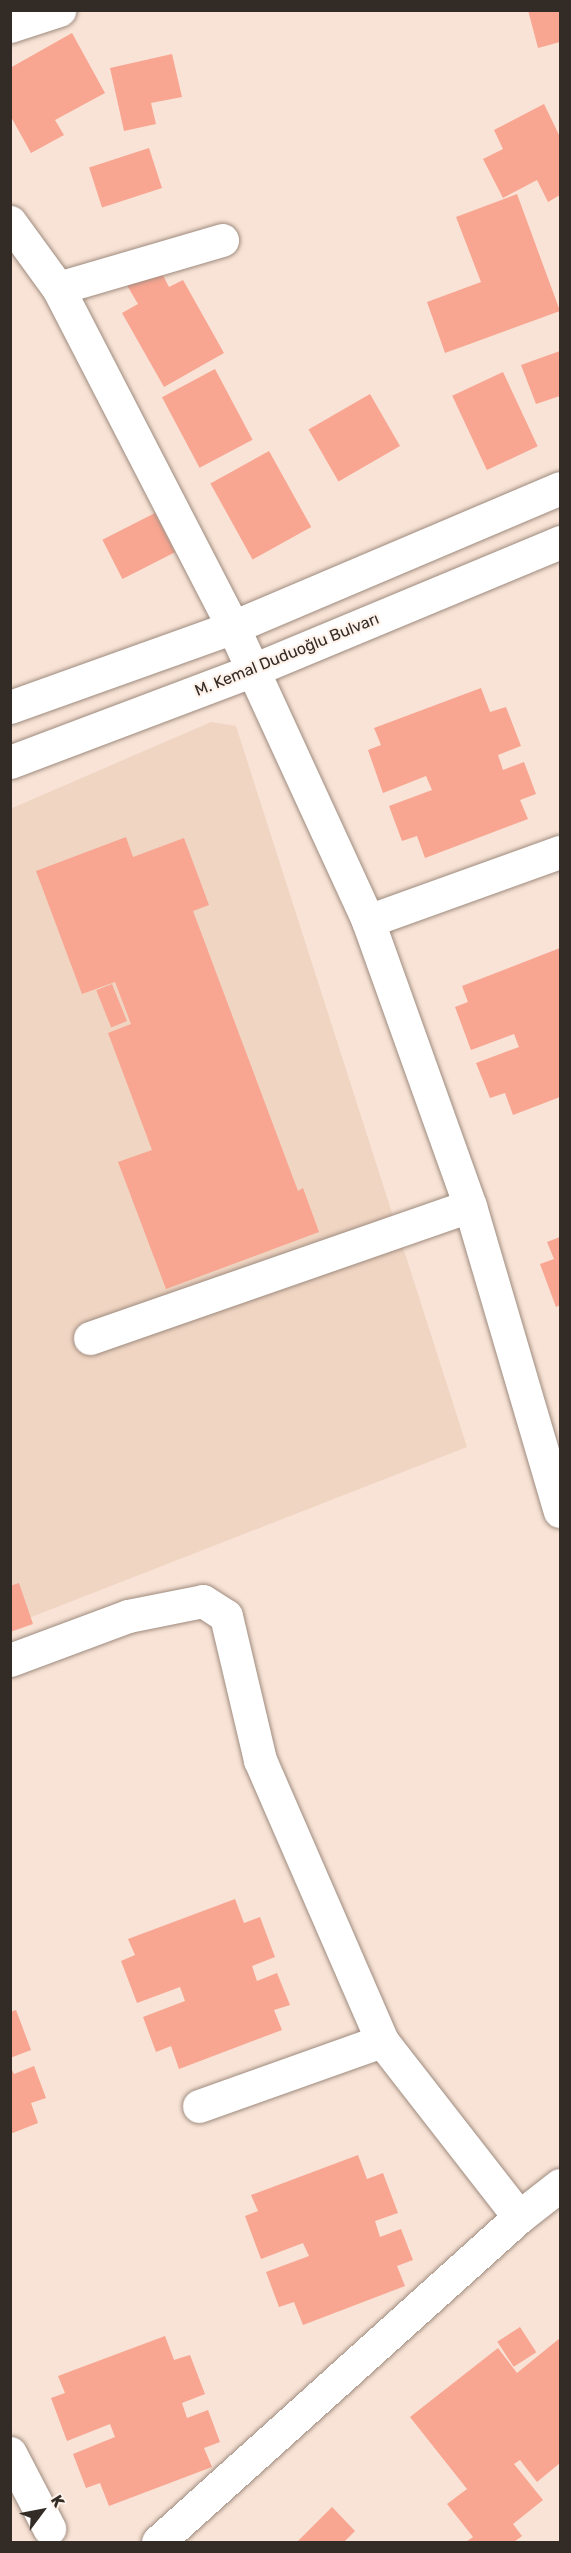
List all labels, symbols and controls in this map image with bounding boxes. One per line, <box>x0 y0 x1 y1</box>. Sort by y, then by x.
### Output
street label: M. Kemal Duduoğlu Bulvarı <box>192 609 382 701</box>
north arrow <box>12 2481 72 2541</box>
text: K <box>47 2492 69 2511</box>

